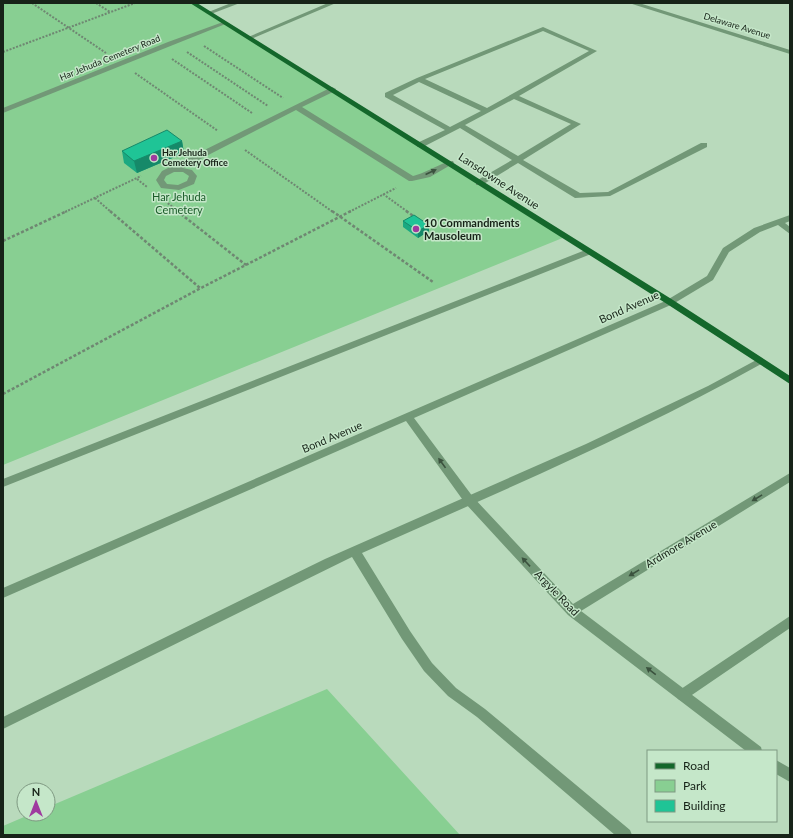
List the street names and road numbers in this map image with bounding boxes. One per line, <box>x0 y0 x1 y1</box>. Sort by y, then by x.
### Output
street label: Delaware Avenue <box>702 10 772 41</box>
street label: Har Jehuda Cemetery Road <box>58 32 162 83</box>
street label: Lansdowne Avenue <box>456 150 542 212</box>
street label: Bond Avenue <box>597 287 661 326</box>
street label: Bond Avenue <box>300 418 364 455</box>
street label: Ardmore Avenue <box>643 517 719 570</box>
street label: Argyle Road <box>532 567 582 618</box>

